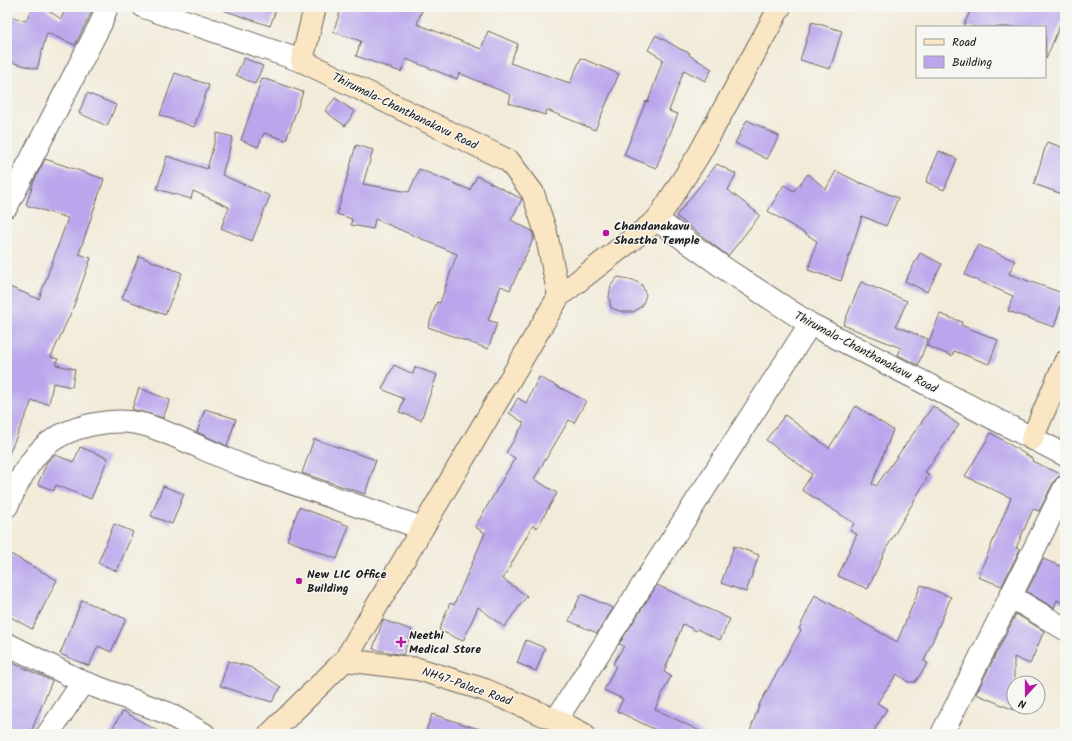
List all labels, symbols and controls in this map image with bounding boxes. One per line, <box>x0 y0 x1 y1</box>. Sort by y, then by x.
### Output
legend <box>916 26 1046 78</box>
text: Road <box>952 33 977 52</box>
text: Building <box>952 53 992 72</box>
street label: Thirumala-Chanthanakavu Road <box>329 68 482 156</box>
place label: Chandanakavu Shastha Temple <box>614 217 700 250</box>
marker: Chandanakavu Shastha Temple <box>601 228 611 238</box>
street label: Thirumala-Chanthanakavu Road <box>791 306 942 399</box>
place label: New LIC Office Building <box>307 565 387 598</box>
marker: New LIC Office Building <box>294 576 304 586</box>
place label: Neethi Medical Store <box>409 626 481 659</box>
marker: Neethi Medical Store <box>396 637 406 647</box>
street label: NH47-Palace Road <box>419 662 515 711</box>
north arrow <box>1006 675 1046 715</box>
text: N <box>1016 694 1029 713</box>

